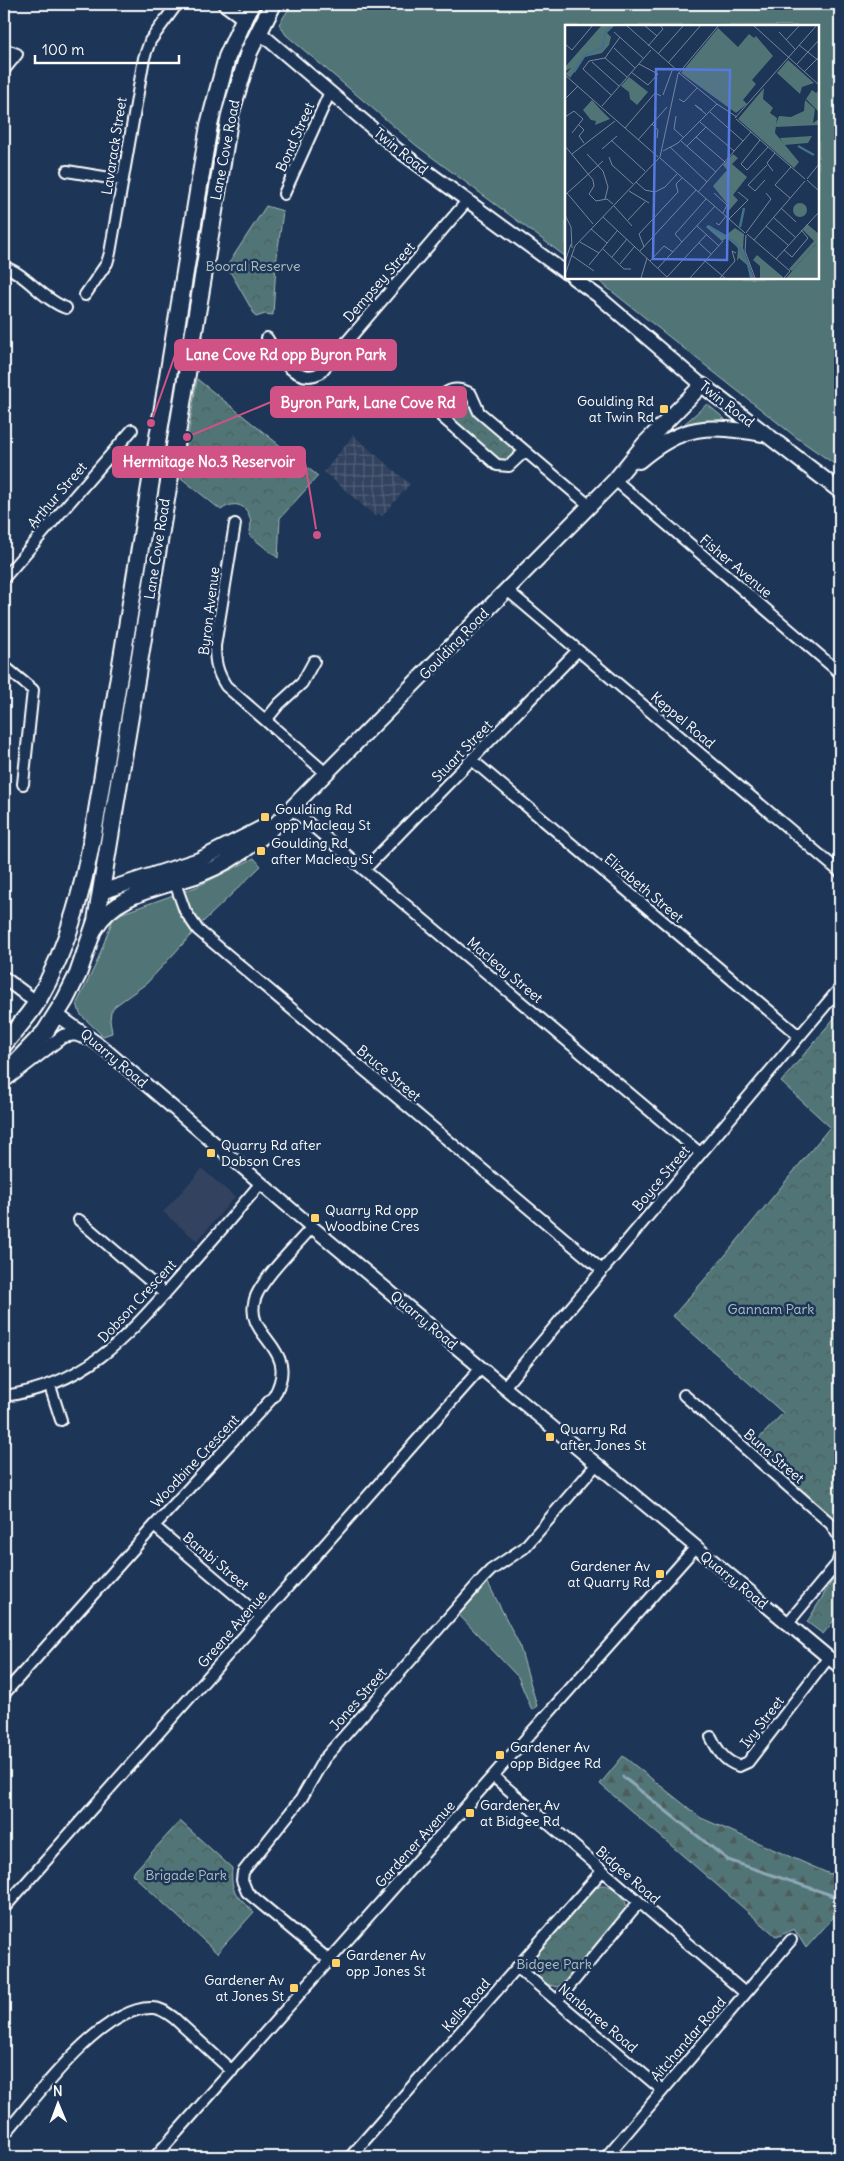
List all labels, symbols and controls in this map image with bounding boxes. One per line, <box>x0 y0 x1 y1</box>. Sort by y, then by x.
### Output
inset map <box>565 25 819 279</box>
scale bar <box>35 32 179 64</box>
text: 100 m <box>42 40 84 59</box>
street label: Lavarack Street <box>97 96 131 196</box>
street label: Lane Cove Road <box>206 98 244 202</box>
street label: Bond Street <box>272 99 318 174</box>
street label: Twin Road <box>370 124 432 178</box>
street label: Dempsey Street <box>339 238 419 326</box>
park label: Booral Reserve <box>205 257 301 275</box>
callout: Lane Cove Rd opp Byron Park <box>175 340 396 370</box>
text: Lane Cove Rd opp Byron Park <box>185 345 387 365</box>
street label: Twin Road <box>696 377 758 431</box>
callout: Byron Park, Lane Cove Rd <box>271 387 466 417</box>
place label: Goulding Rd at Twin Rd <box>577 392 654 426</box>
text: Byron Park, Lane Cove Rd <box>280 393 456 413</box>
marker: Goulding Rd at Twin Rd <box>658 403 670 415</box>
callout: Hermitage No.3 Reservoir <box>113 447 305 477</box>
text: Hermitage No.3 Reservoir <box>123 452 296 472</box>
street label: Arthur Street <box>23 458 91 532</box>
street label: Lane Cove Road <box>140 497 174 601</box>
street label: Fisher Avenue <box>696 530 776 602</box>
street label: Byron Avenue <box>195 566 223 656</box>
street label: Goulding Road <box>415 604 493 684</box>
street label: Keppel Road <box>647 688 719 752</box>
street label: Stuart Street <box>428 716 496 786</box>
place label: Goulding Rd opp Macleay St <box>275 800 371 834</box>
marker: Goulding Rd opp Macleay St <box>259 811 271 823</box>
place label: Goulding Rd after Macleay St <box>271 834 373 868</box>
marker: Goulding Rd after Macleay St <box>255 845 267 857</box>
street label: Elizabeth Street <box>601 850 687 927</box>
street label: Macleay Street <box>463 933 547 1007</box>
street label: Quarry Road <box>77 1025 151 1091</box>
street label: Bruce Street <box>353 1041 425 1105</box>
place label: Quarry Rd after Dobson Cres <box>221 1136 321 1170</box>
street label: Boyce Street <box>628 1141 694 1214</box>
marker: Quarry Rd after Dobson Cres <box>205 1147 217 1159</box>
place label: Quarry Rd opp Woodbine Cres <box>325 1201 419 1235</box>
marker: Quarry Rd opp Woodbine Cres <box>309 1212 321 1224</box>
street label: Dobson Crescent <box>94 1256 180 1346</box>
street label: Quarry Road <box>387 1287 461 1353</box>
park label: Gannam Park <box>728 1300 814 1318</box>
street label: Woodbine Crescent <box>147 1410 243 1512</box>
place label: Quarry Rd after Jones St <box>560 1420 647 1454</box>
street label: Buna Street <box>740 1425 808 1487</box>
marker: Quarry Rd after Jones St <box>544 1431 556 1443</box>
street label: Bambi Street <box>179 1528 253 1594</box>
street label: Quarry Road <box>696 1547 772 1613</box>
place label: Gardener Av at Quarry Rd <box>568 1557 650 1591</box>
marker: Gardener Av at Quarry Rd <box>654 1568 666 1580</box>
street label: Greene Avenue <box>194 1587 270 1671</box>
street label: Jones Street <box>326 1664 390 1734</box>
street label: Ivy Street <box>736 1692 788 1752</box>
place label: Gardener Av opp Bidgee Rd <box>510 1738 601 1772</box>
marker: Gardener Av opp Bidgee Rd <box>494 1749 506 1761</box>
place label: Gardener Av at Bidgee Rd <box>480 1796 560 1830</box>
street label: Gardener Avenue <box>371 1797 459 1891</box>
marker: Gardener Av at Bidgee Rd <box>464 1807 476 1819</box>
street label: Bidgee Road <box>592 1842 664 1908</box>
park label: Brigade Park <box>145 1866 227 1884</box>
place label: Gardener Av opp Jones St <box>346 1946 426 1980</box>
park label: Bidgee Park <box>516 1955 592 1973</box>
marker: Gardener Av opp Jones St <box>330 1957 342 1969</box>
place label: Gardener Av at Jones St <box>204 1971 284 2005</box>
street label: Kells Road <box>438 1975 494 2035</box>
street label: Nanbaree Road <box>555 1980 641 2056</box>
marker: Gardener Av at Jones St <box>288 1982 300 1994</box>
street label: Aitchandar Road <box>646 1993 730 2085</box>
north arrow <box>32 2078 82 2128</box>
text: N <box>53 2082 63 2100</box>

